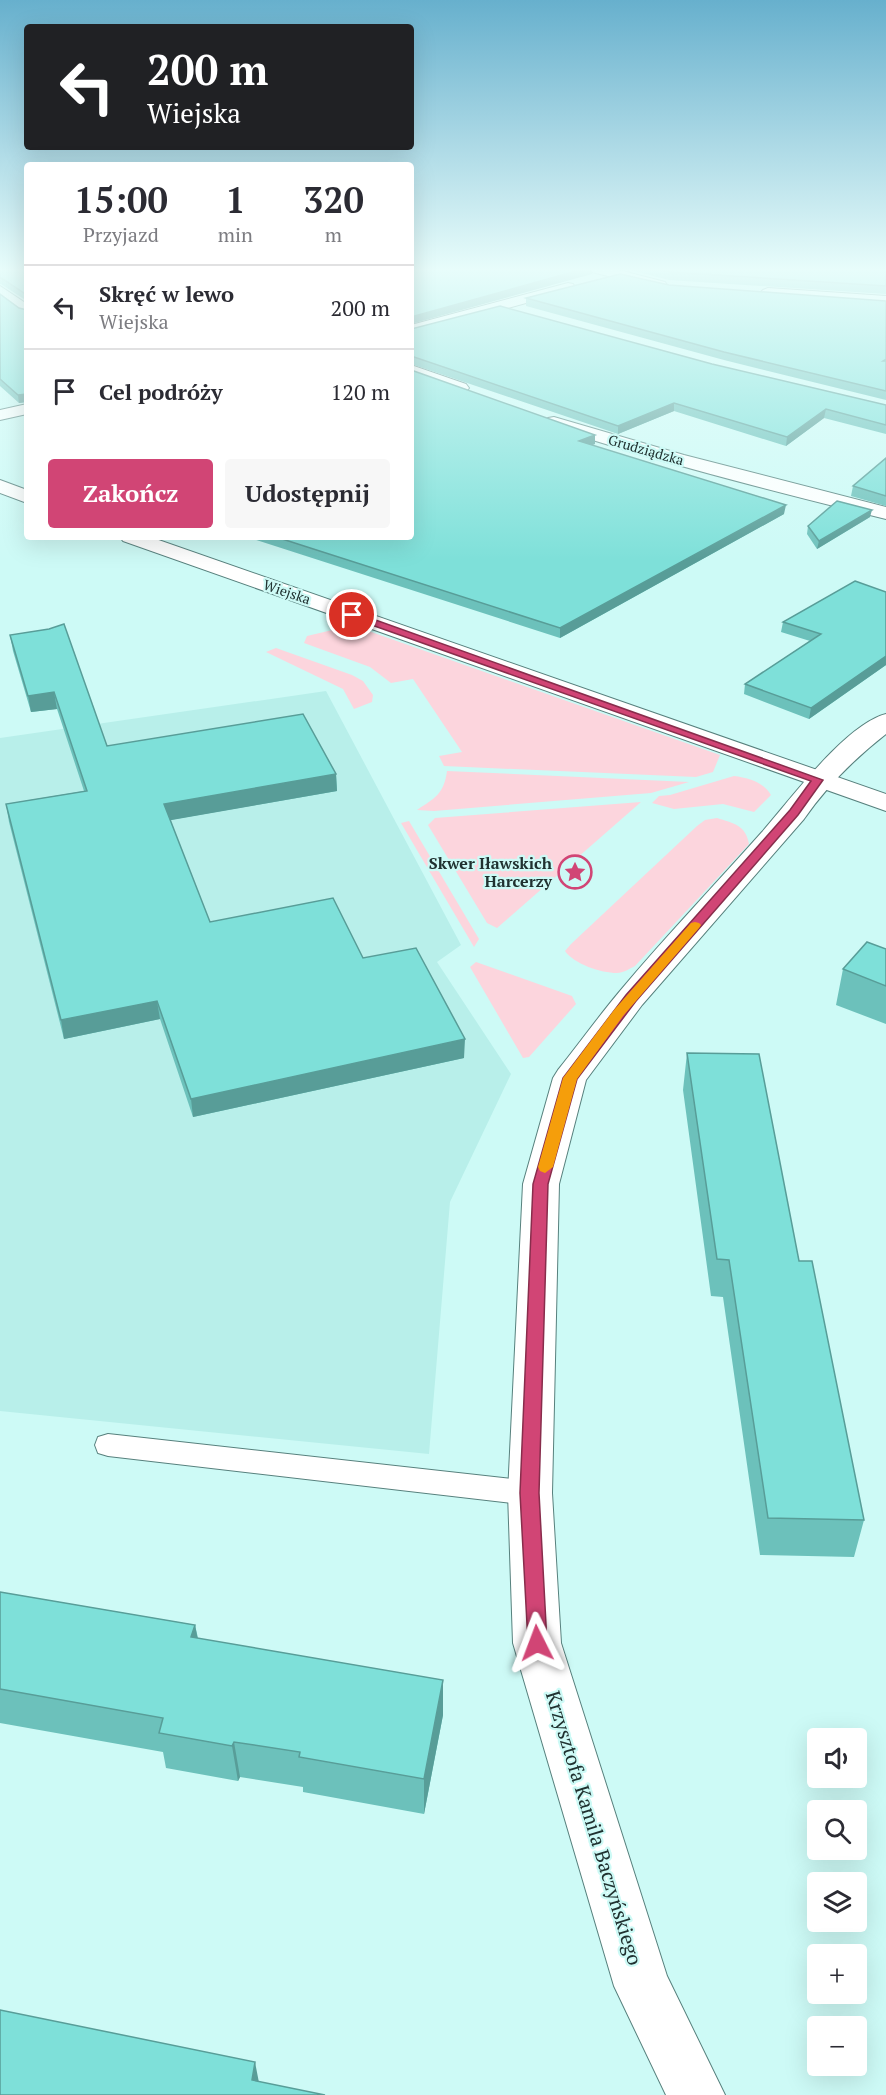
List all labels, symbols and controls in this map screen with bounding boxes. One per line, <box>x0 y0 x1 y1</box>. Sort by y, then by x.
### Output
text: 200 m <box>147 41 268 97</box>
icon: left <box>48 48 126 126</box>
text: Wiejska <box>147 95 241 131</box>
text: 15:00 <box>74 176 168 223</box>
text: 1 <box>225 176 246 223</box>
text: 320 <box>303 176 364 223</box>
text: Przyjazd <box>83 221 159 248</box>
text: min <box>218 221 253 248</box>
text: m <box>325 221 342 248</box>
text: Skręć w lewo <box>99 279 234 308</box>
icon: left <box>48 291 81 324</box>
text: 200 m <box>330 293 390 322</box>
text: Wiejska <box>99 308 169 335</box>
icon: arrive <box>48 375 81 408</box>
text: Cel podróży <box>99 377 223 406</box>
text: 120 m <box>330 377 390 406</box>
street label: Grudziądzka <box>606 430 686 469</box>
button: Zakończ <box>48 459 213 528</box>
button: Udostępnij <box>225 459 390 528</box>
street label: Wiejska <box>261 575 313 608</box>
pin <box>326 589 377 640</box>
icon: arrive <box>335 598 368 631</box>
place label: Skwer Iławskich Harcerzy <box>429 852 553 892</box>
place icon: Skwer Iławskich Harcerzy <box>557 854 593 890</box>
position arrow <box>505 1611 569 1675</box>
street label: Krzysztofa Kamila Baczyńskiego <box>540 1687 649 1968</box>
map controls <box>807 1728 867 2076</box>
button: sound <box>807 1728 867 1788</box>
button: search <box>807 1800 867 1860</box>
button: layers <box>807 1872 867 1932</box>
button: + <box>807 1944 867 2004</box>
button: − <box>807 2016 867 2076</box>

